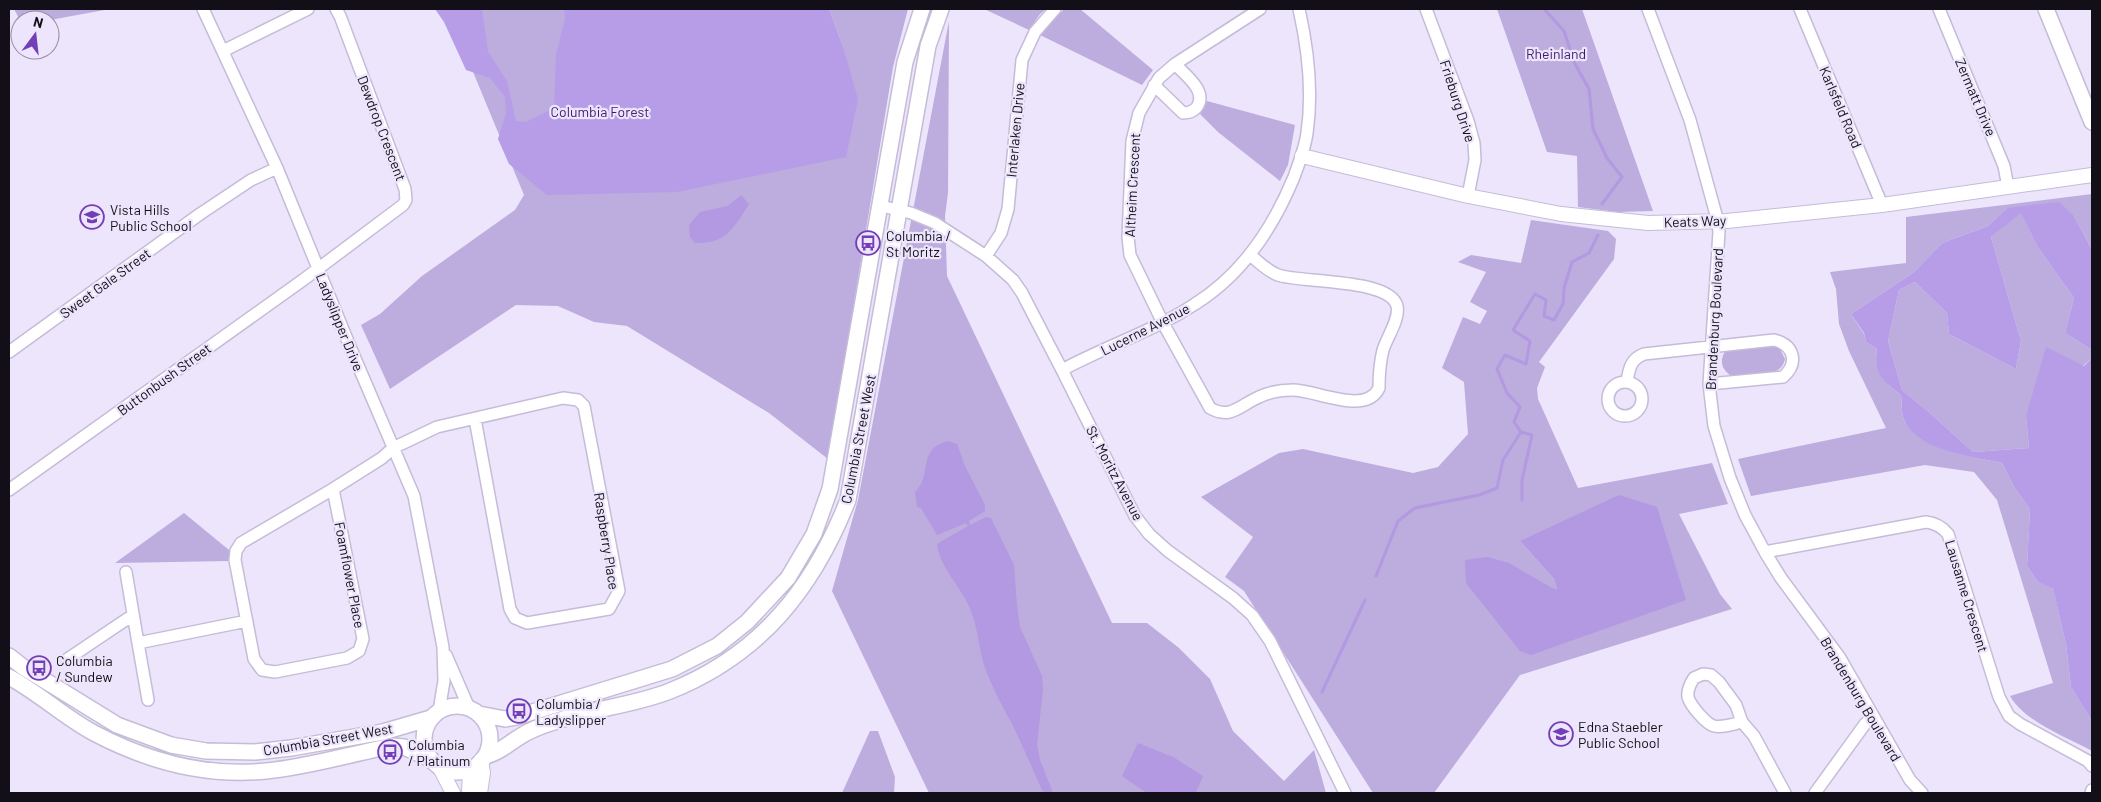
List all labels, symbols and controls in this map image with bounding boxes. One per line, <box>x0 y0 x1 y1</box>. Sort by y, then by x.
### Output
north arrow <box>10 10 60 60</box>
text: N <box>32 13 45 31</box>
park label: Rheinland <box>1526 45 1586 62</box>
street label: Zermatt Drive <box>1952 55 2000 139</box>
street label: Frieburg Drive <box>1437 58 1479 144</box>
street label: Karlsfeld Road <box>1816 64 1866 150</box>
street label: Dewdrop Crescent <box>354 73 410 183</box>
street label: Interlaken Drive <box>1002 82 1028 178</box>
park label: Columbia Forest <box>551 103 649 120</box>
street label: Altheim Crescent <box>1121 132 1143 238</box>
place label: Vista Hills Public School <box>110 201 192 234</box>
school or university icon: Vista Hills Public School <box>79 204 105 230</box>
street label: Keats Way <box>1663 211 1727 231</box>
place label: Columbia / St Moritz <box>886 227 951 260</box>
bus stop icon: Columbia / St Moritz <box>855 230 881 256</box>
street label: Sweet Gale Street <box>56 244 154 322</box>
street label: Brandenburg Boulevard <box>1702 248 1726 390</box>
street label: Ladyslipper Drive <box>313 271 367 373</box>
street label: Lucerne Avenue <box>1098 299 1192 359</box>
street label: Buttonbush Street <box>114 339 214 419</box>
street label: Columbia Street West <box>837 373 879 505</box>
street label: St. Moritz Avenue <box>1083 423 1147 523</box>
street label: Raspberry Place <box>591 491 623 591</box>
street label: Foamflower Place <box>331 520 369 630</box>
street label: Lausanne Crescent <box>1942 538 1992 654</box>
street label: Brandenburg Boulevard <box>1817 634 1905 764</box>
place label: Columbia / Sundew <box>56 652 113 685</box>
bus stop icon: Columbia / Sundew <box>26 655 52 681</box>
place label: Columbia / Ladyslipper <box>536 695 606 728</box>
bus stop icon: Columbia / Ladyslipper <box>506 698 532 724</box>
place label: Edna Staebler Public School <box>1578 718 1663 751</box>
street label: Columbia Street West <box>262 719 394 759</box>
school or university icon: Edna Staebler Public School <box>1548 721 1574 747</box>
place label: Columbia / Platinum <box>408 736 470 769</box>
bus stop icon: Columbia / Platinum <box>377 739 403 765</box>

